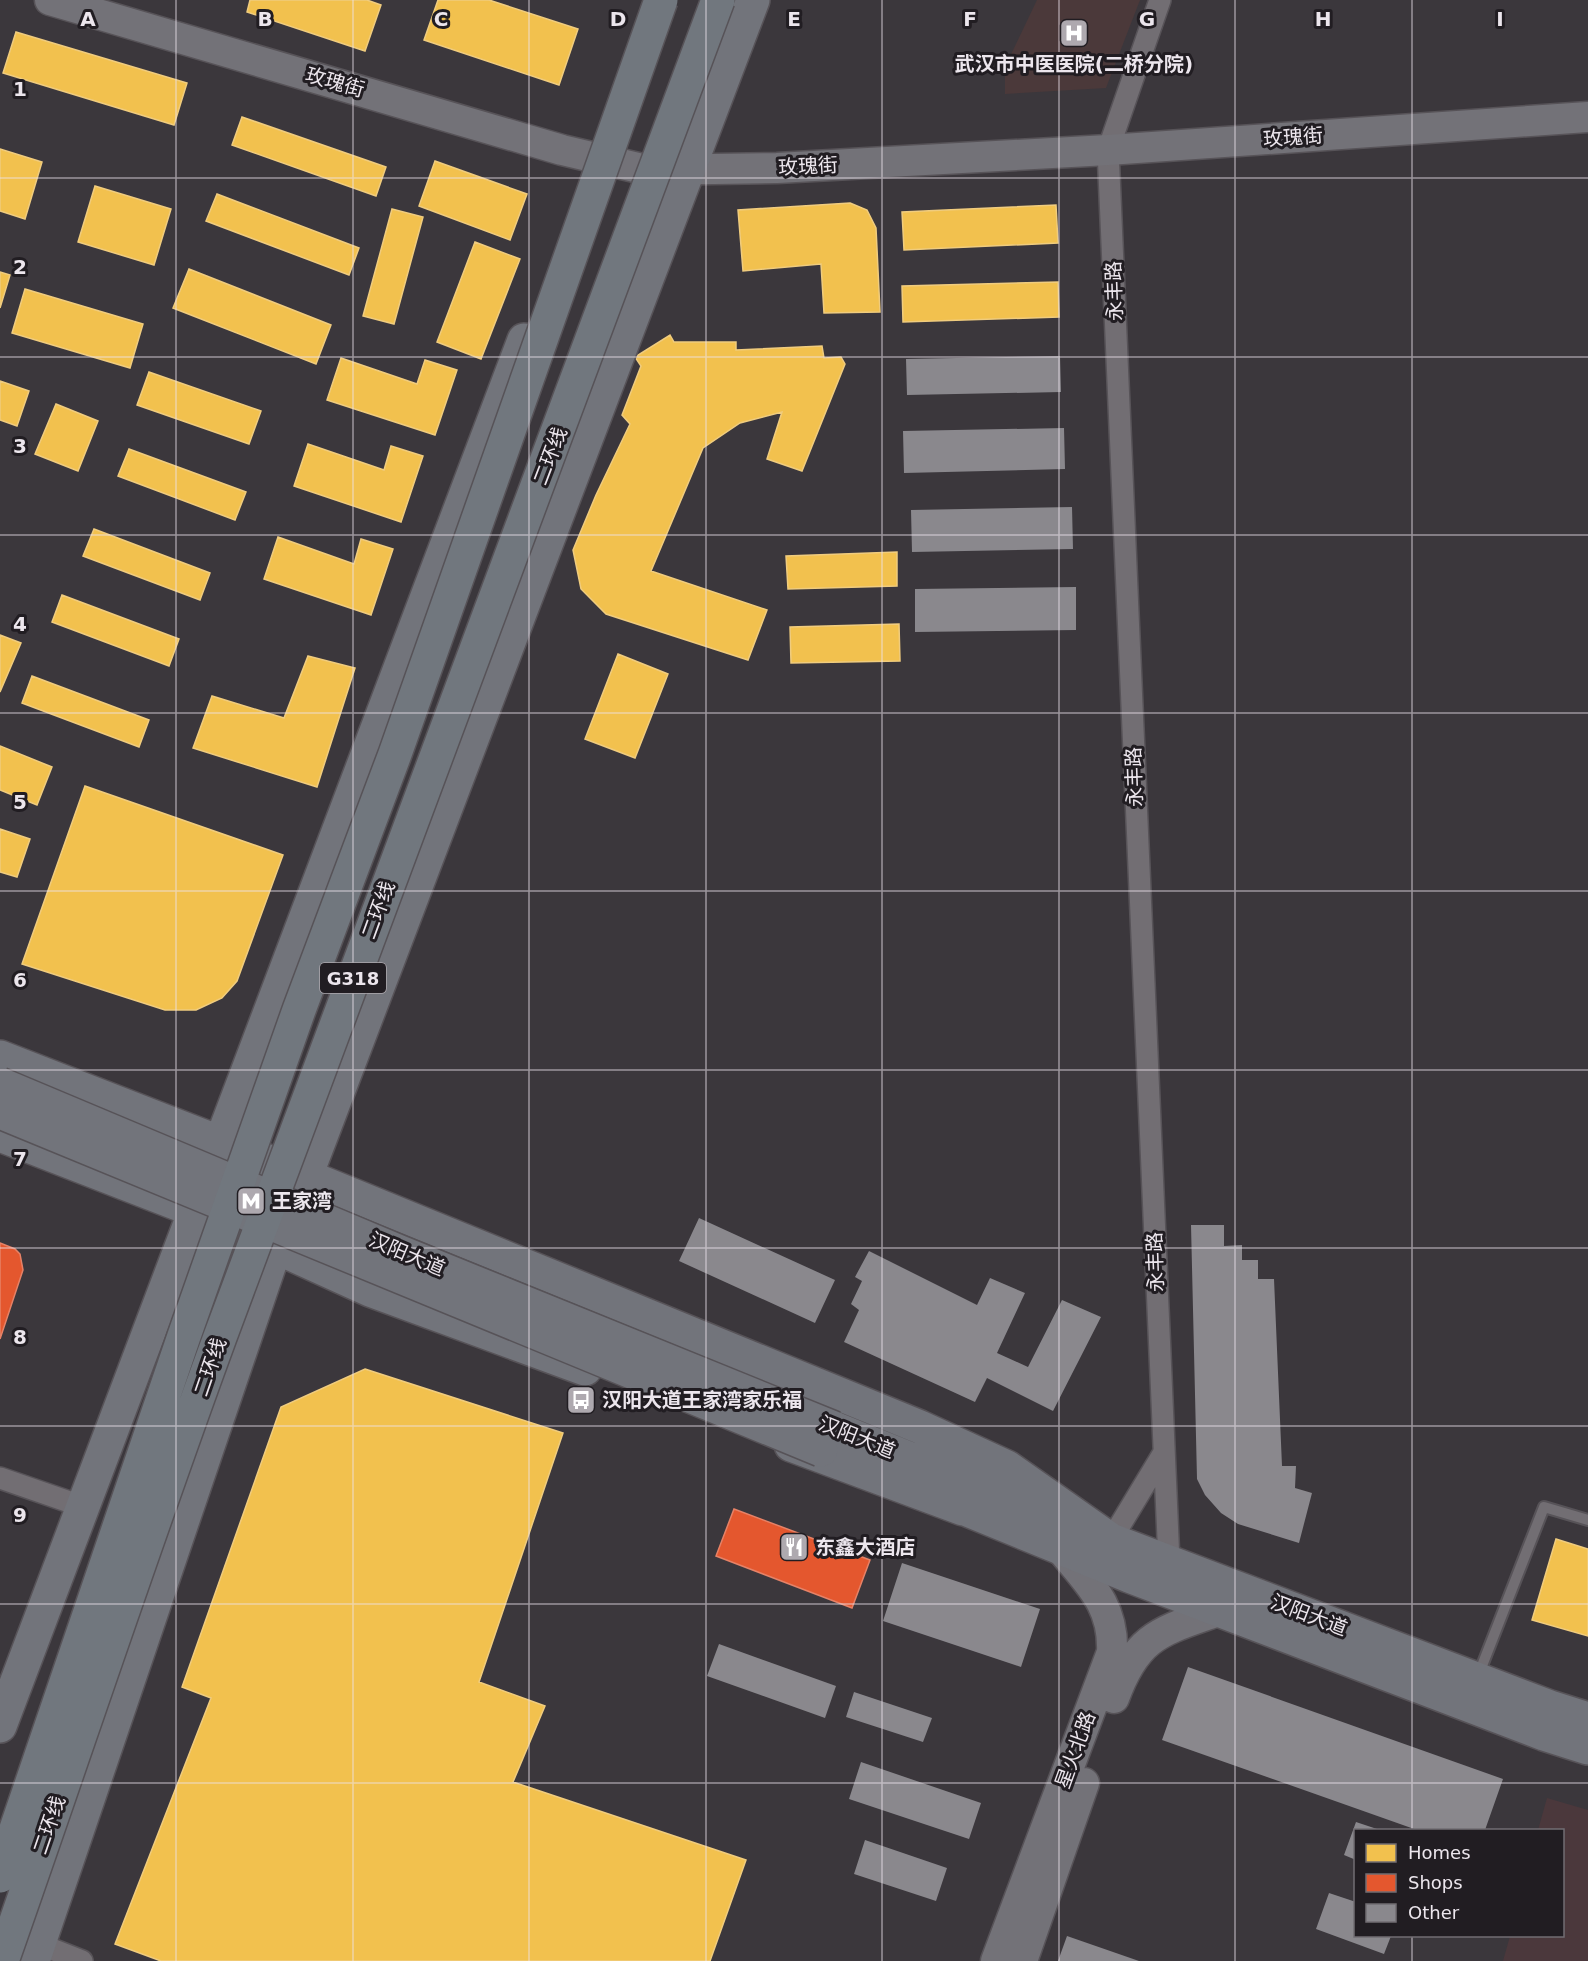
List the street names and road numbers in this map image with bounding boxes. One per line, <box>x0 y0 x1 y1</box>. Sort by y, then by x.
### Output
street label: 玫瑰街 <box>303 62 367 102</box>
street label: 玫瑰街 <box>1262 123 1324 151</box>
street label: 玫瑰街 <box>777 152 839 180</box>
street label: 永丰路 <box>1101 261 1127 321</box>
street label: 二环线 <box>528 424 572 488</box>
street label: 永丰路 <box>1121 747 1147 807</box>
street label: 二环线 <box>356 878 400 942</box>
road number: G318 <box>320 963 386 993</box>
street label: 汉阳大道 <box>365 1227 449 1281</box>
street label: 永丰路 <box>1142 1232 1168 1292</box>
street label: 二环线 <box>189 1335 231 1399</box>
street label: 汉阳大道 <box>815 1411 899 1463</box>
street label: 汉阳大道 <box>1267 1589 1351 1641</box>
street label: 星火北路 <box>1050 1708 1100 1792</box>
street label: 二环线 <box>28 1793 70 1857</box>

